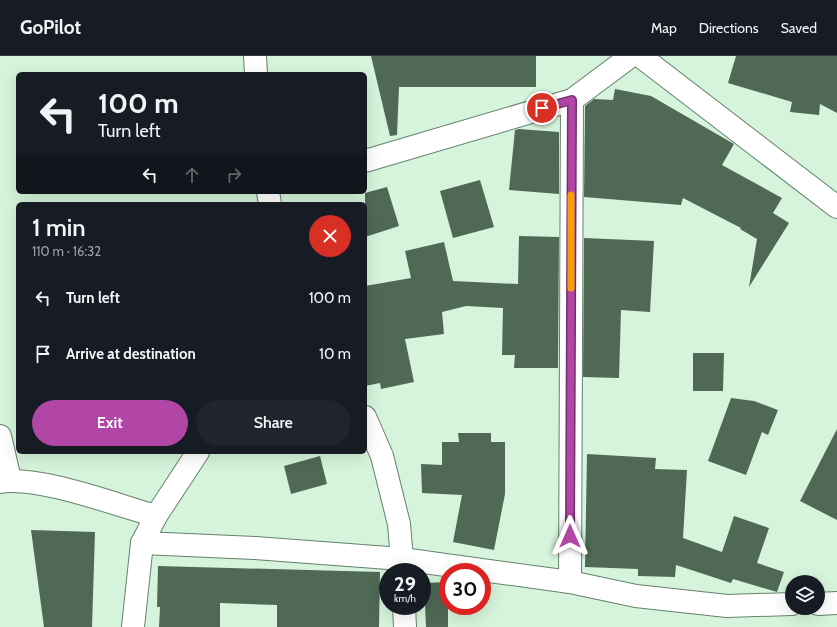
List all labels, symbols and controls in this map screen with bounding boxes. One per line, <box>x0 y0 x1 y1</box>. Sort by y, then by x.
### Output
text: GoPilot <box>20 16 81 39</box>
text: Map <box>651 19 677 37</box>
text: Directions <box>699 19 759 37</box>
text: Saved <box>781 19 817 37</box>
text: 100 m <box>98 86 179 120</box>
icon: left <box>32 88 84 140</box>
pin <box>525 91 559 125</box>
icon: arrive <box>531 97 553 119</box>
text: Turn left <box>98 120 161 142</box>
icon: left <box>139 164 161 186</box>
icon: ahead <box>181 164 203 186</box>
icon: right <box>223 164 245 186</box>
text: 1 min <box>32 213 86 242</box>
button: close <box>309 215 351 257</box>
text: 110 m · 16:32 <box>32 243 101 259</box>
icon: left <box>32 287 54 309</box>
text: Turn left <box>66 289 120 307</box>
text: 100 m <box>309 289 351 307</box>
icon: arrive <box>32 343 54 365</box>
text: Arrive at destination <box>66 345 196 363</box>
text: 10 m <box>319 345 351 363</box>
button: Exit <box>32 400 188 446</box>
button: Share <box>196 400 351 446</box>
position arrow <box>549 515 591 557</box>
speed limit sign: 30 <box>439 563 491 615</box>
text: 29 <box>394 572 416 596</box>
map controls <box>785 575 825 615</box>
button: layers <box>785 575 825 615</box>
text: km/h <box>394 592 416 605</box>

